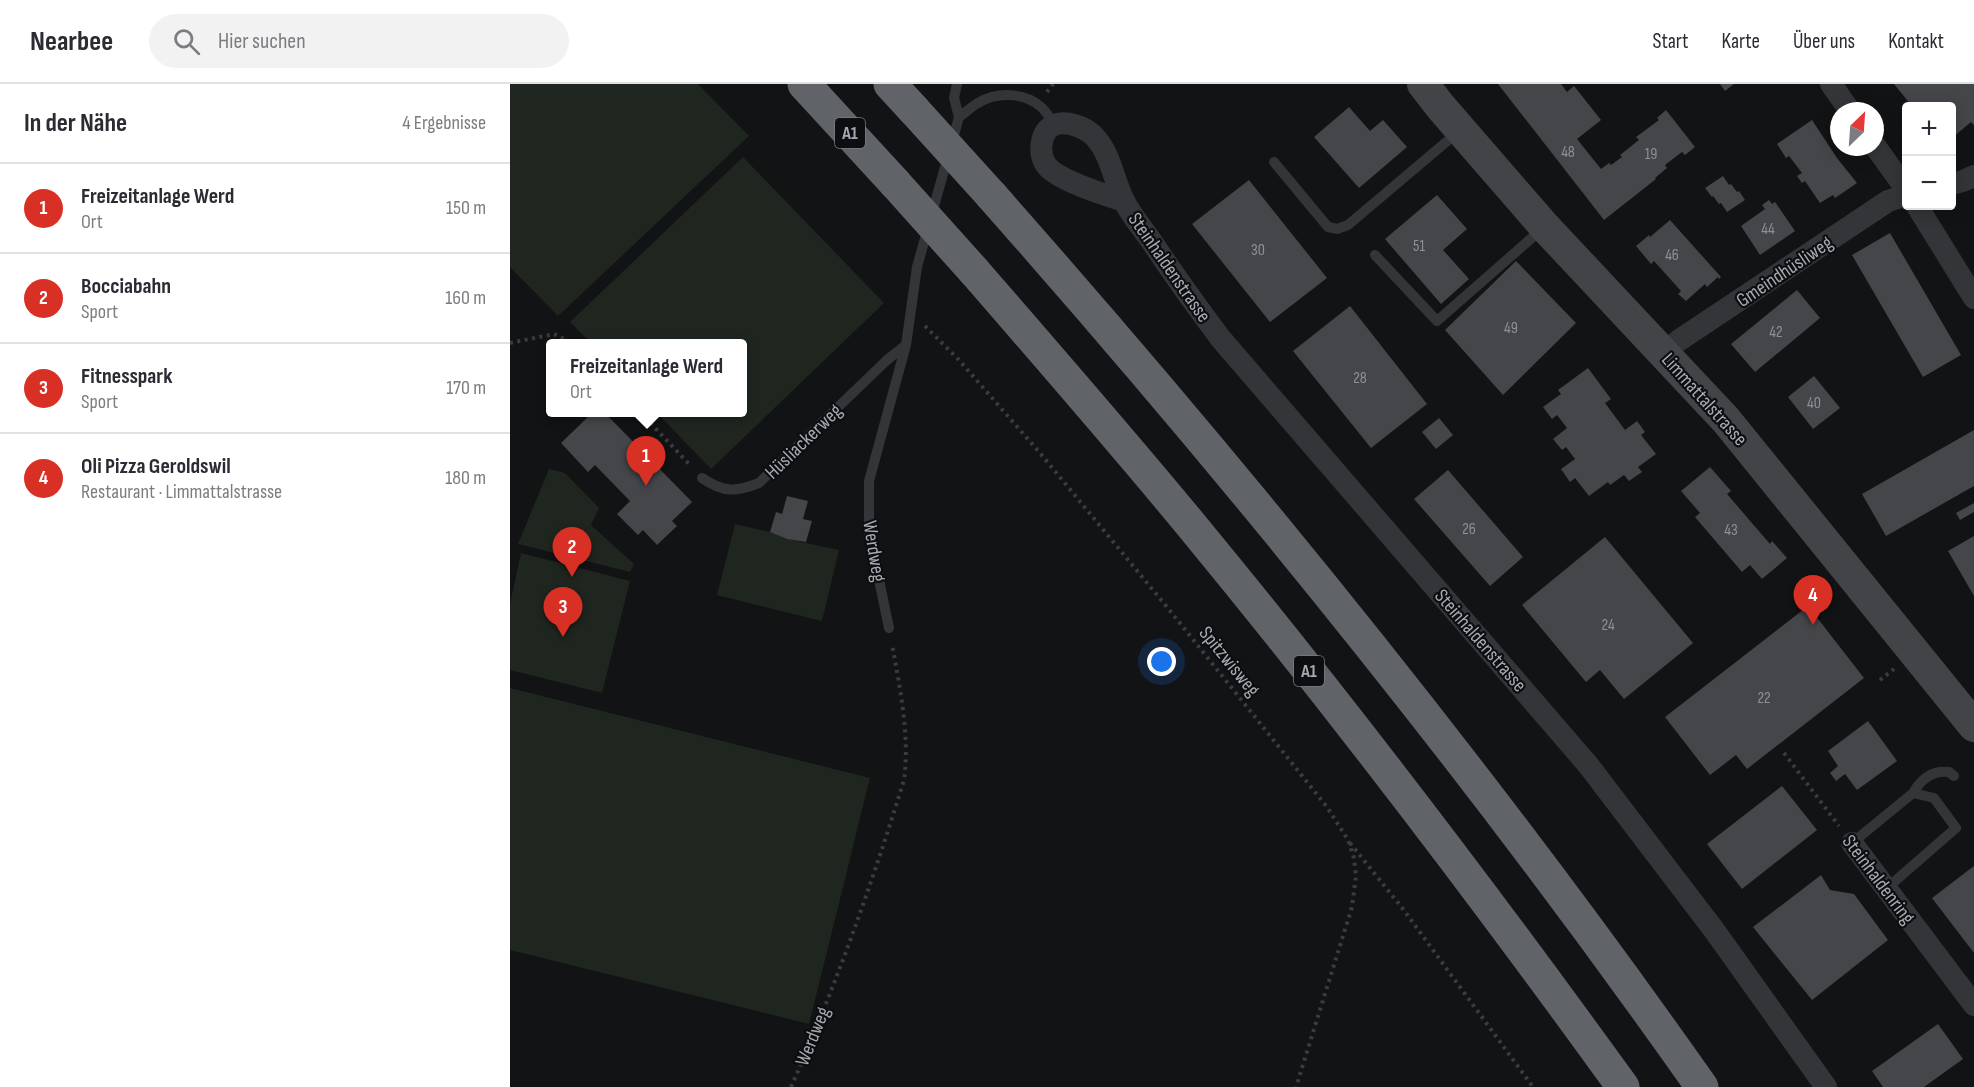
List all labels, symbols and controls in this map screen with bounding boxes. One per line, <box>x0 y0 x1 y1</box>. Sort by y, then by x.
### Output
search box <box>149 14 569 68</box>
text: Nearbee <box>30 25 113 58</box>
icon: search <box>170 25 203 58</box>
text: Hier suchen <box>218 28 306 55</box>
text: Start <box>1652 29 1689 54</box>
text: Karte <box>1722 29 1760 54</box>
text: Über uns <box>1793 29 1855 54</box>
text: Kontakt <box>1888 29 1944 54</box>
north arrow <box>1830 102 1884 156</box>
map controls <box>1902 102 1956 210</box>
button: + <box>1902 102 1956 156</box>
text: In der Nähe <box>24 108 127 139</box>
text: 4 Ergebnisse <box>402 111 486 135</box>
road number: A1 <box>835 118 865 148</box>
house number: 48 <box>1561 143 1575 162</box>
house number: 19 <box>1645 145 1657 164</box>
button: − <box>1902 156 1956 210</box>
text: Freizeitanlage Werd <box>81 183 234 210</box>
text: 1 <box>40 196 47 220</box>
text: 150 m <box>446 196 486 220</box>
street label: Steinhaldenstrasse <box>1123 208 1216 327</box>
text: Ort <box>81 210 103 234</box>
house number: 44 <box>1761 220 1775 239</box>
street label: Gmeindhüsliweg <box>1732 231 1837 313</box>
house number: 51 <box>1413 237 1425 256</box>
house number: 30 <box>1251 241 1265 260</box>
house number: 46 <box>1665 246 1679 265</box>
text: Bocciabahn <box>81 273 171 300</box>
text: 2 <box>39 286 48 310</box>
text: 160 m <box>445 286 486 310</box>
text: Sport <box>81 300 118 324</box>
house number: 49 <box>1504 319 1518 338</box>
house number: 42 <box>1769 323 1783 342</box>
popup <box>546 339 747 417</box>
street label: Limmattalstrasse <box>1656 348 1752 451</box>
text: Freizeitanlage Werd <box>570 353 723 380</box>
text: Fitnesspark <box>81 363 172 390</box>
house number: 28 <box>1353 369 1367 388</box>
text: 3 <box>39 376 48 400</box>
text: 170 m <box>446 376 486 400</box>
text: Ort <box>570 380 592 404</box>
text: Sport <box>81 390 118 414</box>
house number: 40 <box>1807 394 1821 413</box>
street label: Hüsliackerweg <box>760 399 847 484</box>
pin: 1 <box>626 436 666 486</box>
text: Oli Pizza Geroldswil <box>81 453 231 480</box>
text: 4 <box>39 466 48 490</box>
text: 180 m <box>445 466 486 490</box>
text: Restaurant · Limmattalstrasse <box>81 480 282 504</box>
street label: Werdweg <box>857 519 891 583</box>
house number: 26 <box>1462 520 1476 539</box>
house number: 43 <box>1724 521 1738 540</box>
pin: 2 <box>552 528 592 577</box>
pin: 4 <box>1794 576 1832 625</box>
street label: Steinhaldenstrasse <box>1429 584 1531 697</box>
pin: 3 <box>544 588 582 637</box>
house number: 24 <box>1601 616 1615 635</box>
street label: Spitzwisweg <box>1194 622 1265 702</box>
your location <box>1147 647 1176 676</box>
road number: A1 <box>1294 656 1324 686</box>
house number: 22 <box>1757 689 1771 708</box>
street label: Steinhaldenring <box>1837 830 1920 929</box>
street label: Werdweg <box>790 1003 836 1069</box>

